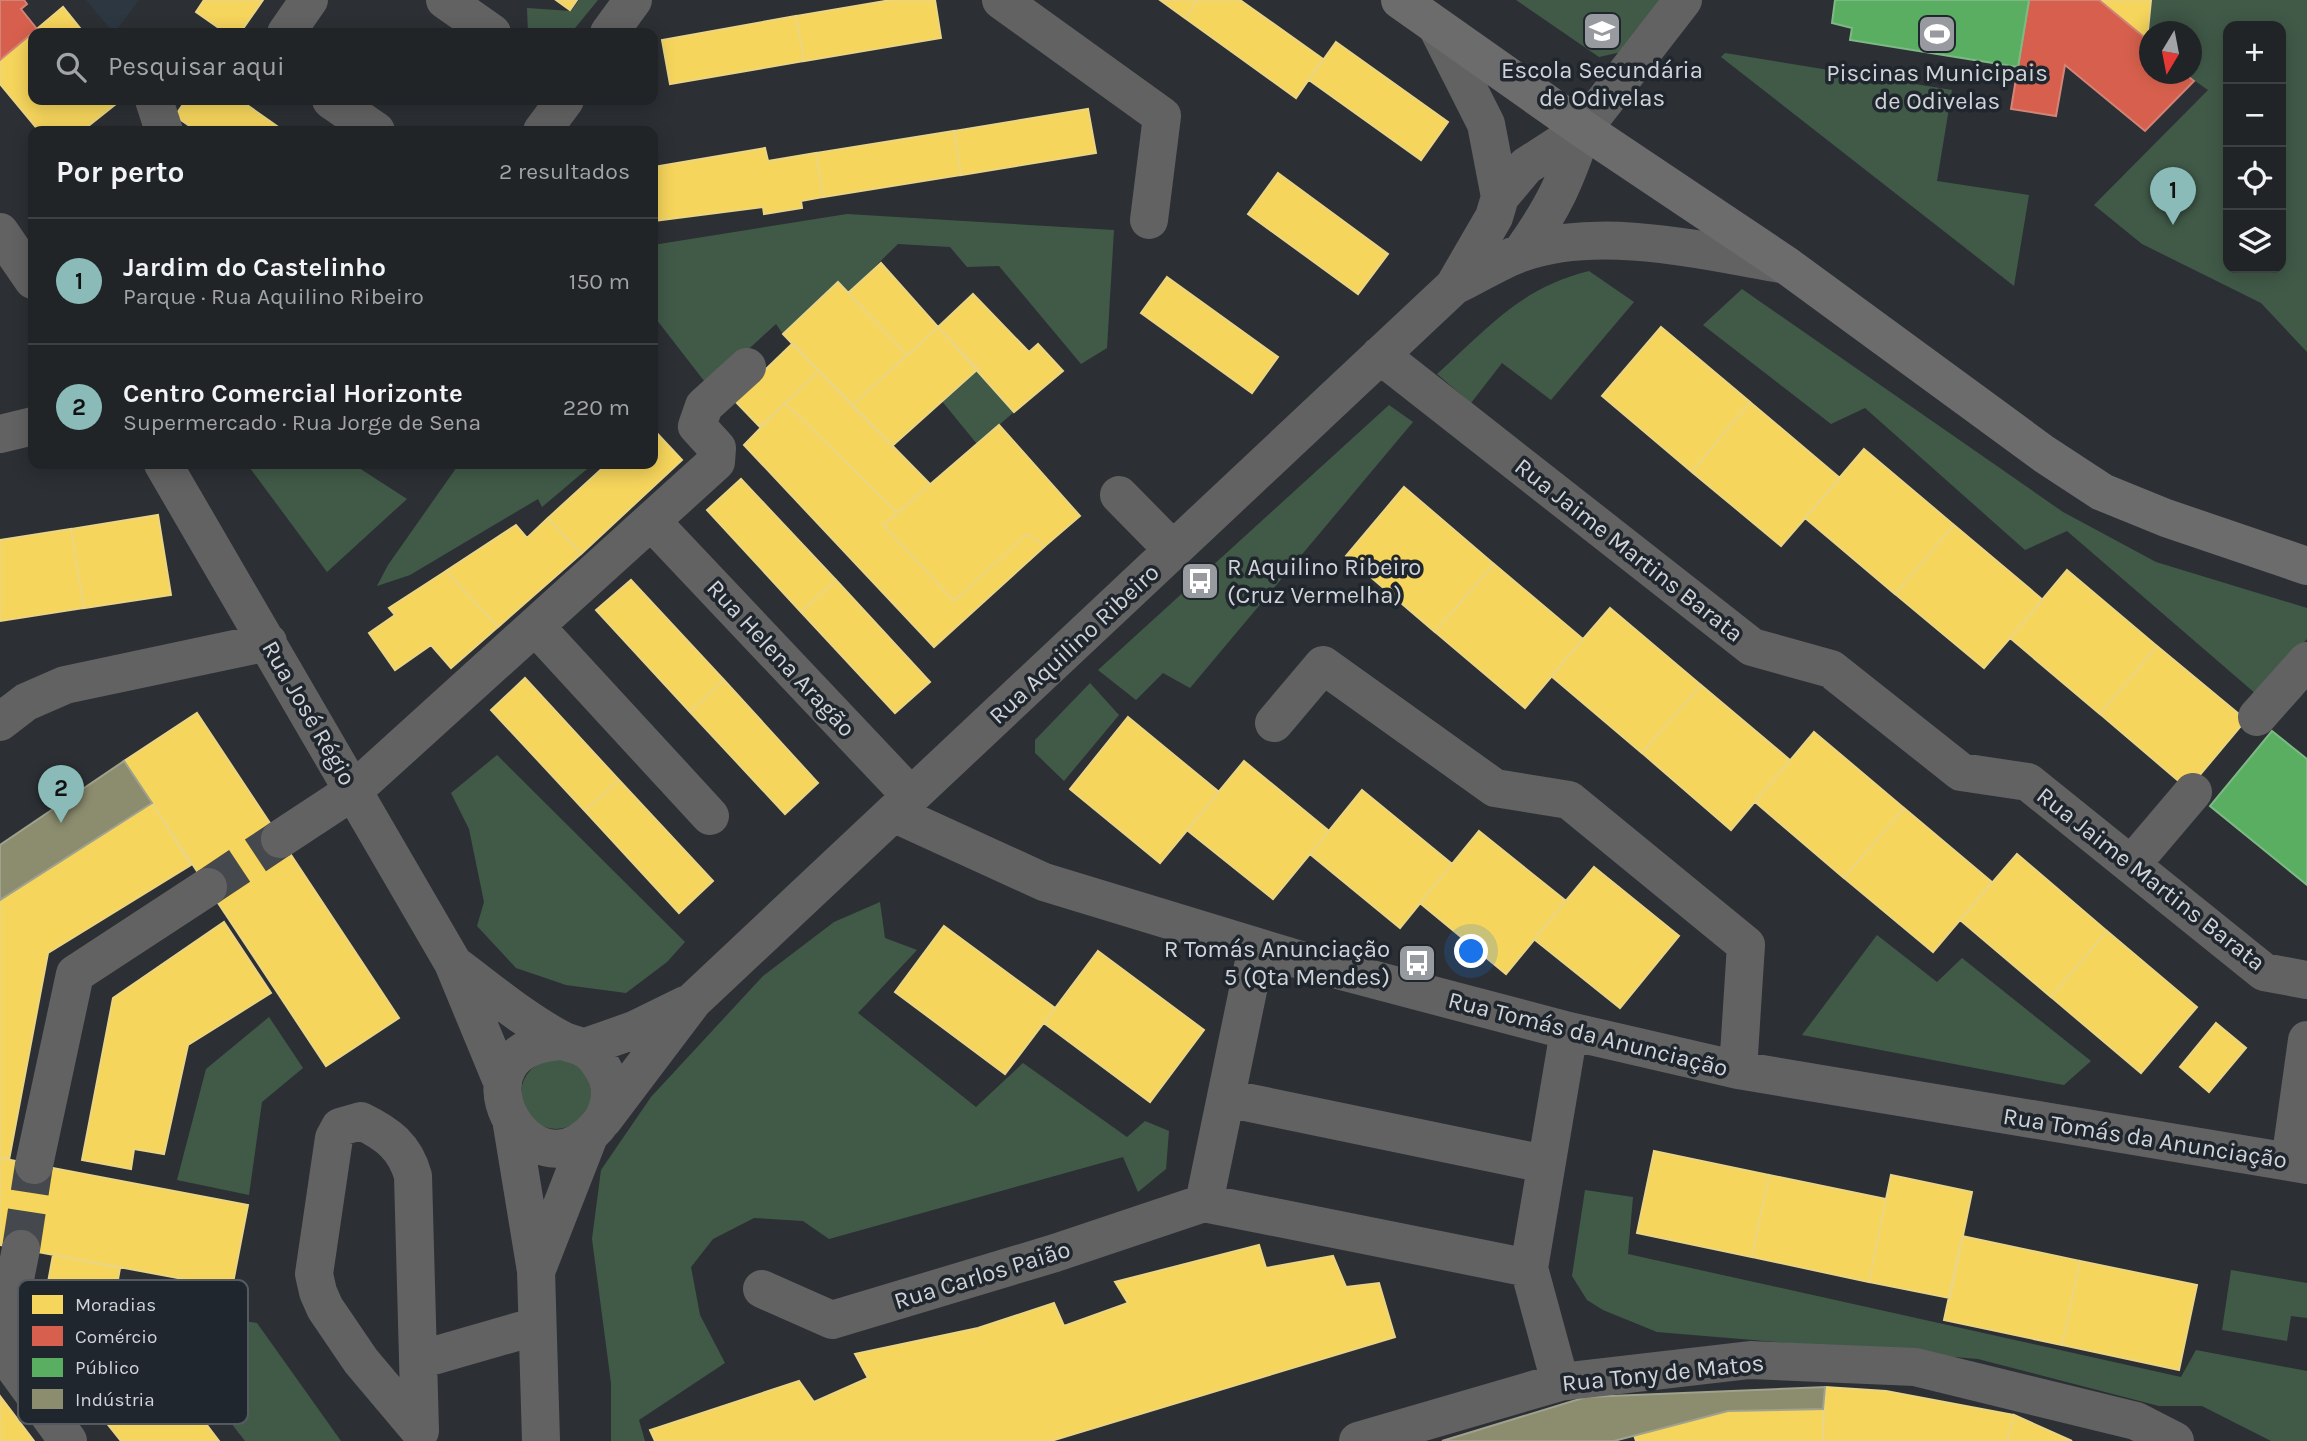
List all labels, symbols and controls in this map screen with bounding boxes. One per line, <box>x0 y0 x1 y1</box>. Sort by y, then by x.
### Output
school or university icon: Escola Secundária de Odivelas <box>1581 10 1623 52</box>
sports icon: Piscinas Municipais de Odivelas <box>1916 13 1958 55</box>
north arrow <box>2139 21 2202 84</box>
map controls <box>2223 21 2286 273</box>
button: + <box>2223 21 2286 84</box>
search box <box>28 28 658 105</box>
icon: search <box>52 48 90 86</box>
text: Pesquisar aqui <box>108 51 285 82</box>
place label: Escola Secundária de Odivelas <box>1501 56 1703 112</box>
place label: Piscinas Municipais de Odivelas <box>1826 59 2048 115</box>
button: − <box>2223 84 2286 147</box>
button: locate <box>2223 147 2286 210</box>
text: Por perto <box>56 154 185 190</box>
text: 2 resultados <box>499 158 630 185</box>
pin: 1 <box>2150 167 2196 225</box>
button: layers <box>2223 210 2286 273</box>
text: Jardim do Castelinho <box>123 252 386 283</box>
text: 1 <box>75 268 83 295</box>
text: 150 m <box>569 268 630 295</box>
text: Parque · Rua Aquilino Ribeiro <box>123 283 424 310</box>
text: Centro Comercial Horizonte <box>123 378 463 409</box>
text: 2 <box>72 394 86 421</box>
text: 220 m <box>563 394 630 421</box>
text: Supermercado · Rua Jorge de Sena <box>123 409 481 436</box>
street label: Rua Jaime Martins Barata <box>1509 452 1749 648</box>
place label: R Aquilino Ribeiro (Cruz Vermelha) <box>1227 553 1421 609</box>
street label: Rua Aquilino Ribeiro <box>983 558 1165 730</box>
bus stop icon: R Aquilino Ribeiro (Cruz Vermelha) <box>1179 560 1221 602</box>
street label: Rua Helena Aragão <box>701 574 861 742</box>
street label: Rua José Régio <box>256 636 362 790</box>
pin: 2 <box>38 765 84 823</box>
street label: Rua Jaime Martins Barata <box>2031 781 2271 977</box>
your location <box>1454 934 1488 968</box>
place label: R Tomás Anunciação 5 (Qta Mendes) <box>1164 935 1390 991</box>
bus stop icon: R Tomás Anunciação 5 (Qta Mendes) <box>1396 942 1438 984</box>
street label: Rua Tomás da Anunciação <box>1445 986 1731 1082</box>
street label: Rua Tomás da Anunciação <box>2001 1102 2289 1174</box>
street label: Rua Carlos Paião <box>890 1235 1074 1315</box>
legend <box>18 1280 248 1424</box>
text: Moradias <box>75 1294 156 1316</box>
text: Comércio <box>75 1326 157 1348</box>
street label: Rua Tony de Matos <box>1560 1348 1766 1398</box>
text: Público <box>75 1357 139 1379</box>
text: Indústria <box>75 1389 155 1411</box>

